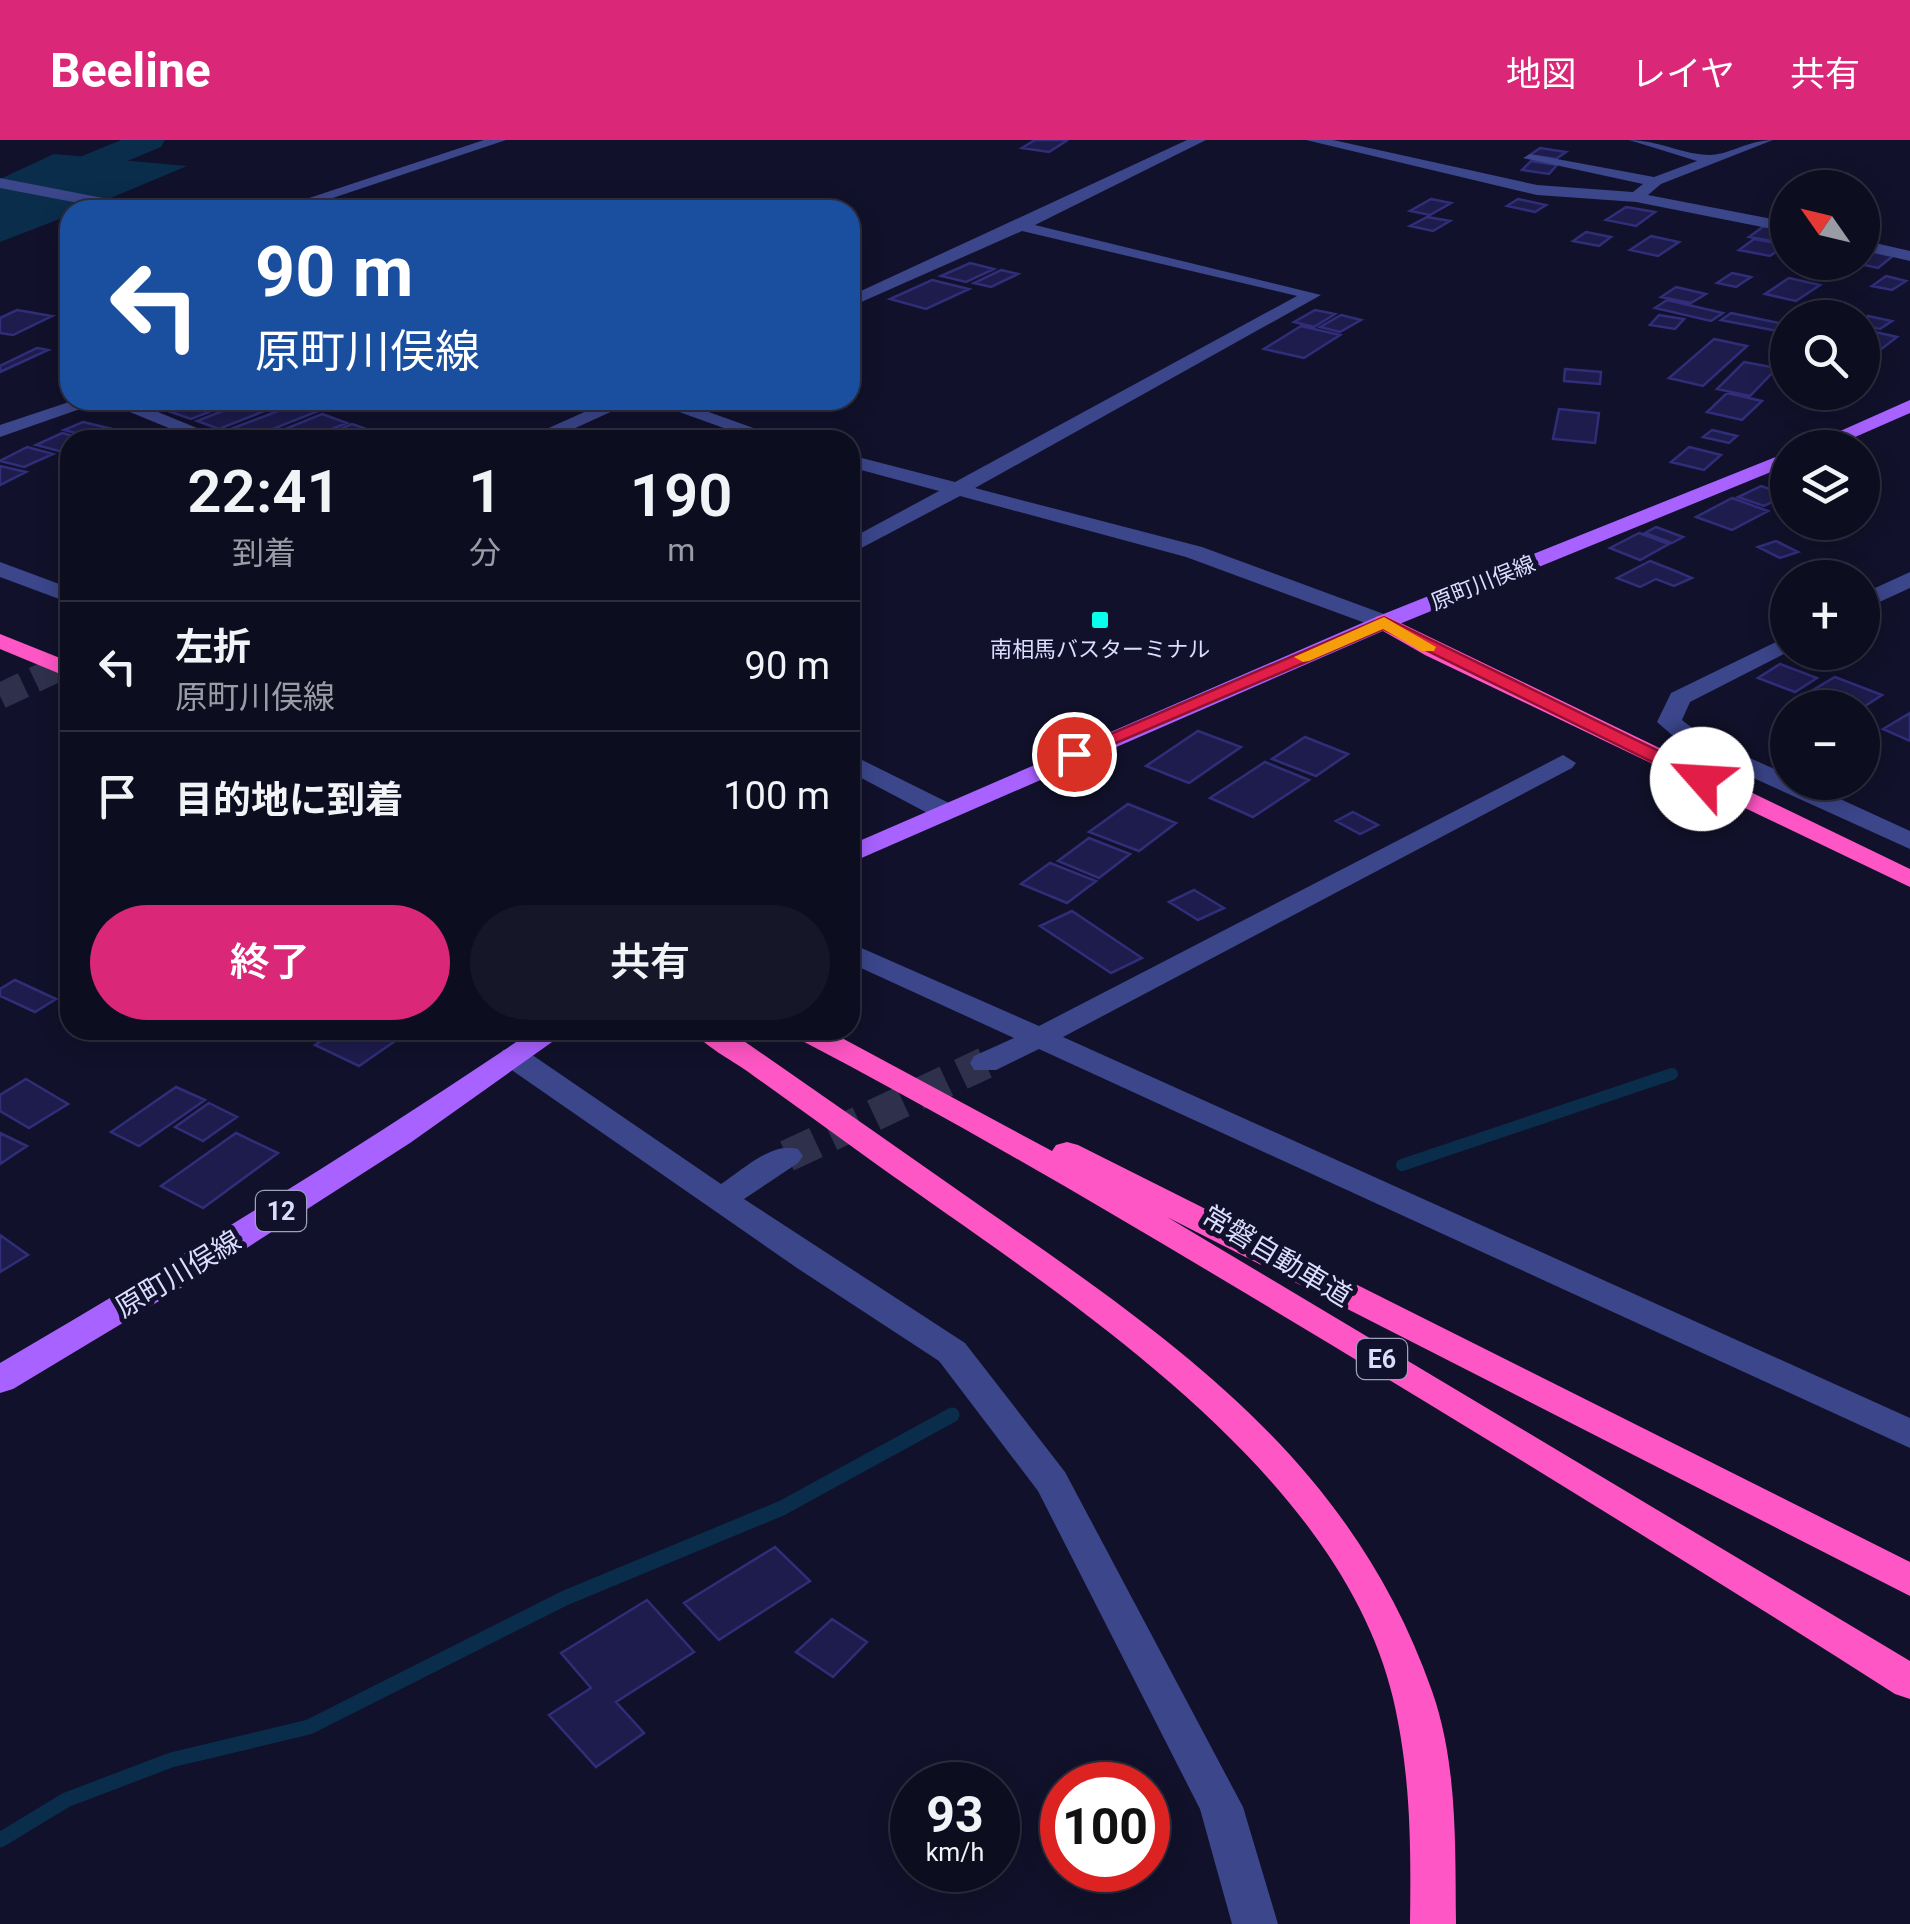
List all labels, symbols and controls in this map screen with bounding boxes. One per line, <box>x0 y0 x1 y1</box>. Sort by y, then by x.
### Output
text: Beeline <box>50 42 211 99</box>
text: 地図 <box>1506 54 1576 95</box>
text: レイヤ <box>1631 54 1735 95</box>
text: 共有 <box>1790 54 1860 95</box>
north arrow <box>1770 170 1880 280</box>
map controls <box>1770 170 1880 800</box>
text: 90 m <box>255 231 413 313</box>
icon: left <box>90 240 220 370</box>
button: search <box>1770 300 1880 410</box>
text: 原町川俣線 <box>255 325 480 378</box>
button: layers <box>1770 430 1880 540</box>
text: 22:41 <box>187 456 341 527</box>
text: 1 <box>468 456 502 527</box>
text: 190 <box>630 460 733 531</box>
text: m <box>667 531 695 569</box>
text: 到着 <box>232 534 296 572</box>
text: 分 <box>469 534 501 572</box>
street label: 原町川俣線 <box>1427 551 1539 615</box>
button: + <box>1770 560 1880 670</box>
marker: 南相馬バスターミナル <box>1089 609 1111 631</box>
text: 左折 <box>175 625 251 669</box>
place label: 南相馬バスターミナル <box>990 637 1210 662</box>
icon: left <box>90 639 145 694</box>
text: 90 m <box>745 644 830 688</box>
text: 原町川俣線 <box>175 678 335 716</box>
button: − <box>1770 690 1880 800</box>
pin <box>1032 712 1117 797</box>
icon: arrive <box>1047 727 1102 782</box>
position arrow <box>1650 727 1754 831</box>
icon: arrive <box>90 769 145 824</box>
text: 100 m <box>723 774 830 818</box>
text: 目的地に到着 <box>175 778 403 822</box>
button: 終了 <box>90 905 450 1020</box>
button: 共有 <box>470 905 830 1020</box>
road number: 12 <box>256 1191 306 1231</box>
street label: 常磐自動車道 <box>1196 1199 1358 1313</box>
street label: 原町川俣線 <box>109 1224 247 1324</box>
road number: E6 <box>1357 1339 1407 1379</box>
speed limit sign: 100 <box>1040 1762 1170 1892</box>
text: 93 <box>926 1786 984 1844</box>
text: km/h <box>926 1838 984 1867</box>

